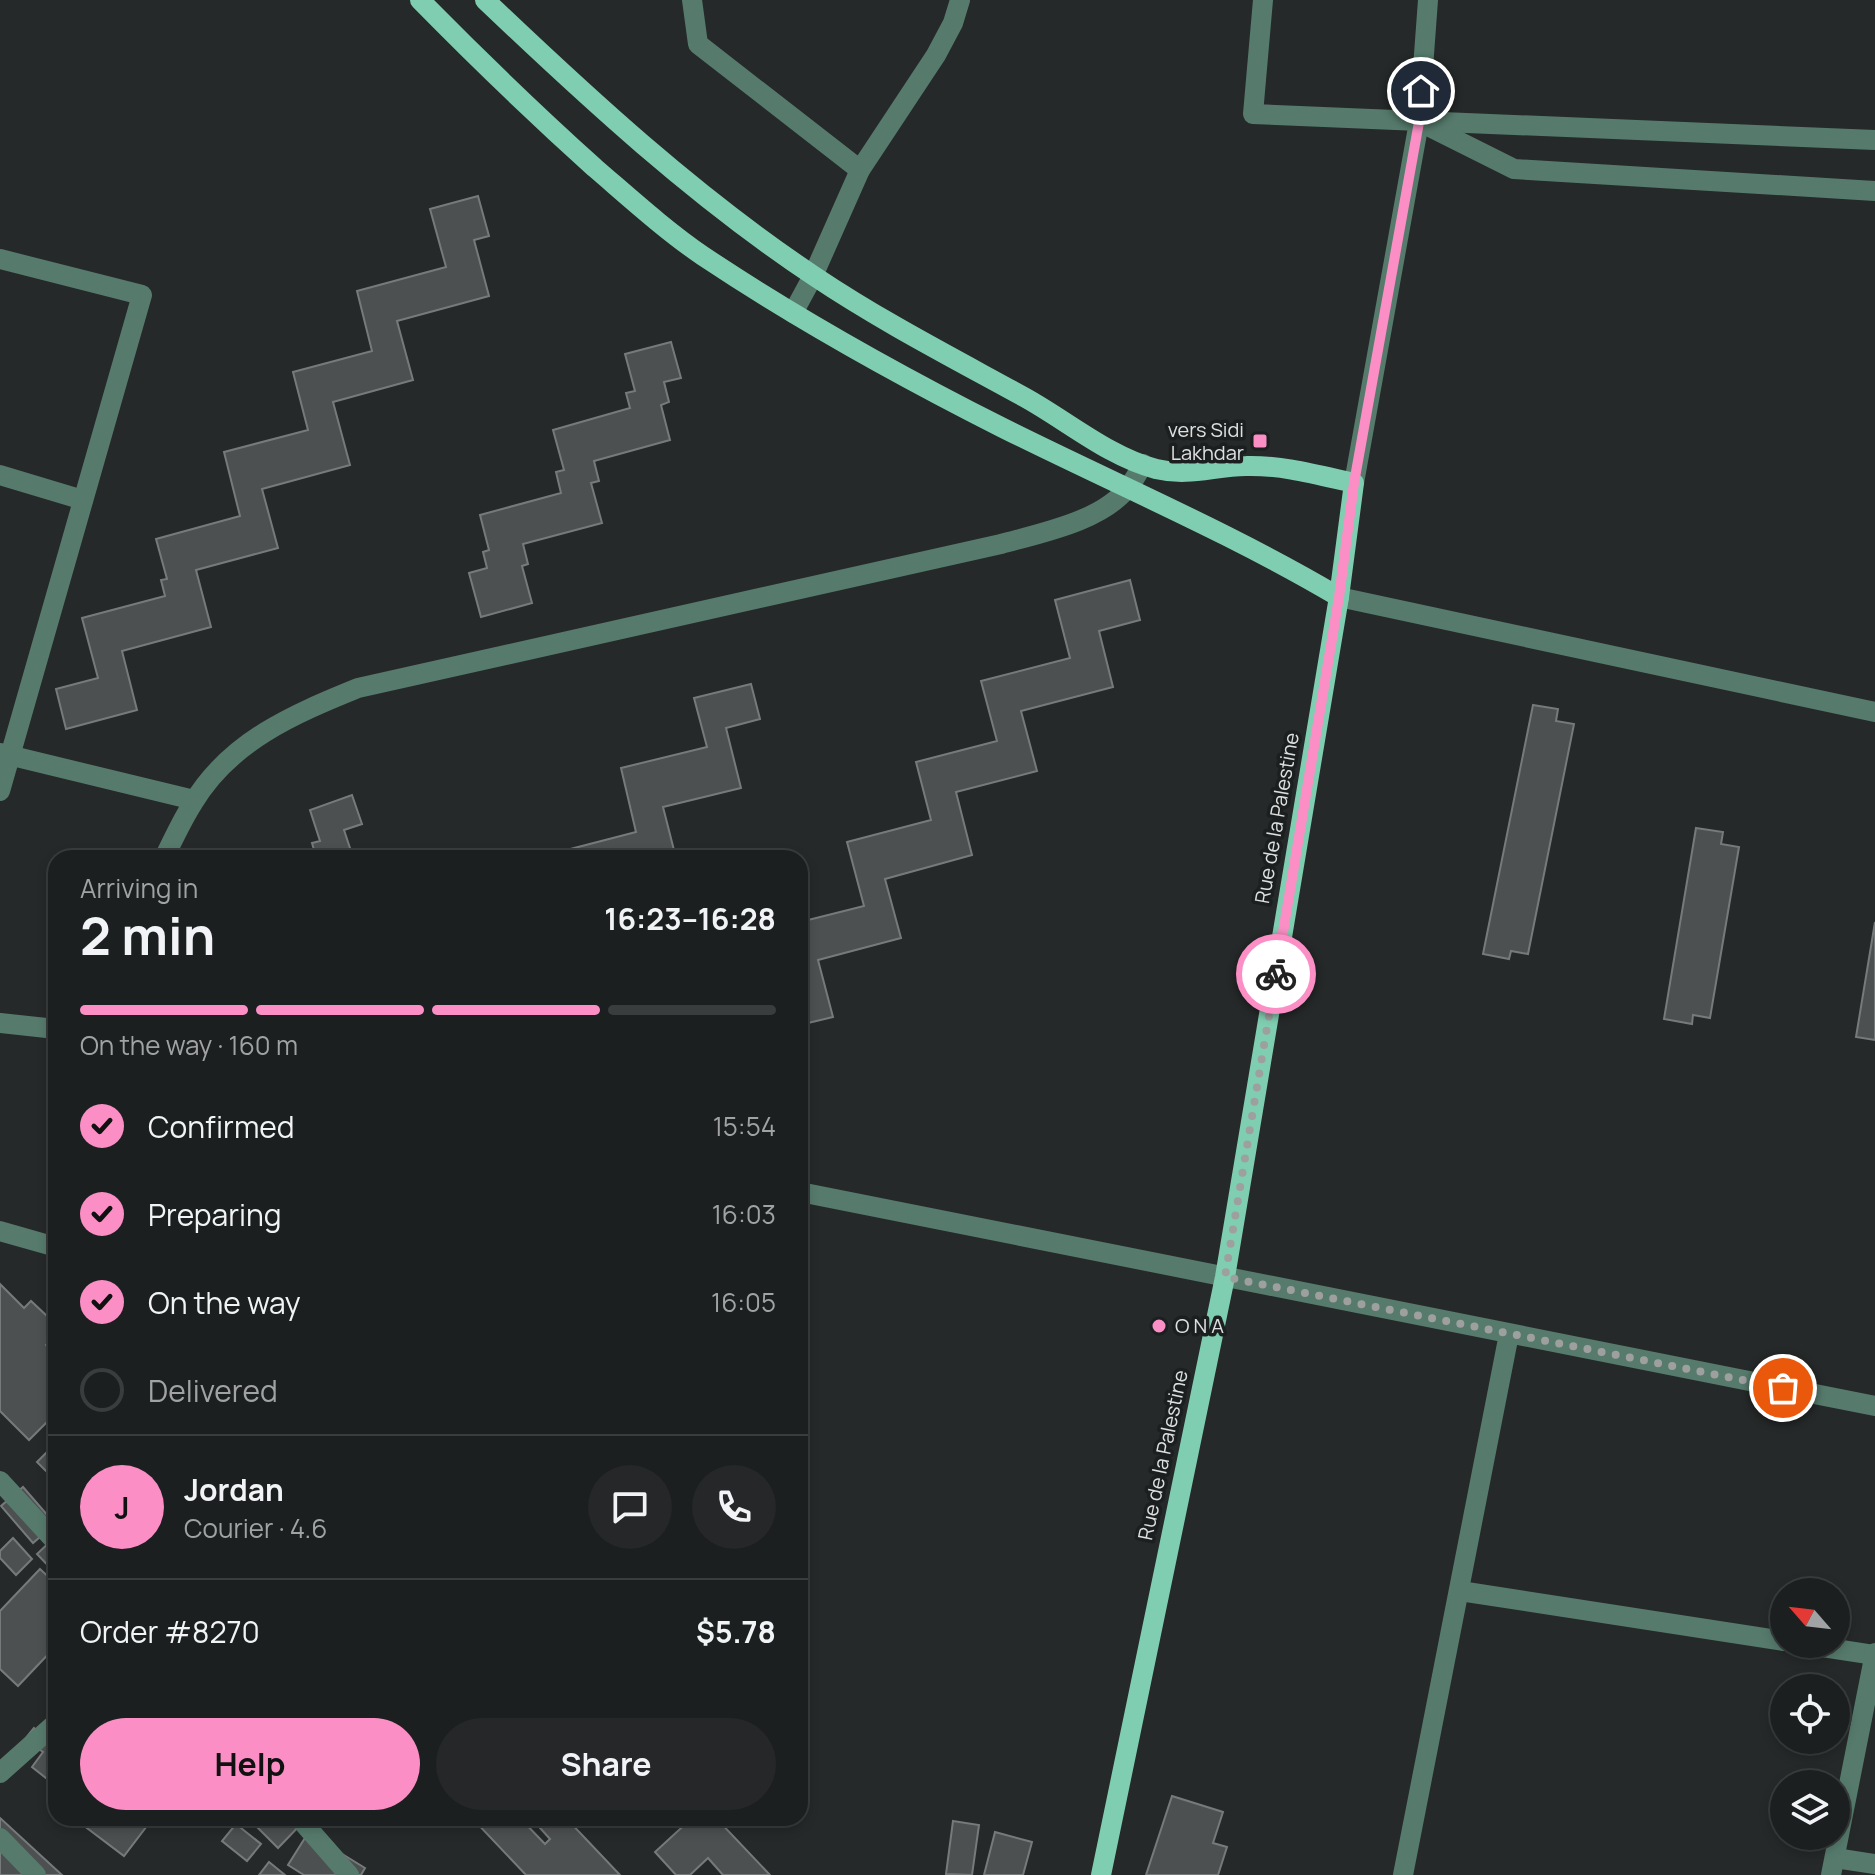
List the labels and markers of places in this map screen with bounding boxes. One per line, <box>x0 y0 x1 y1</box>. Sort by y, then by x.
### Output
pin <box>1387 57 1455 125</box>
place label: vers Sidi Lakhdar <box>1168 416 1244 466</box>
marker: vers Sidi Lakhdar <box>1251 432 1269 450</box>
place label: O N A <box>1175 1312 1224 1339</box>
marker: O N A <box>1150 1317 1168 1335</box>
pin <box>1749 1354 1817 1422</box>

